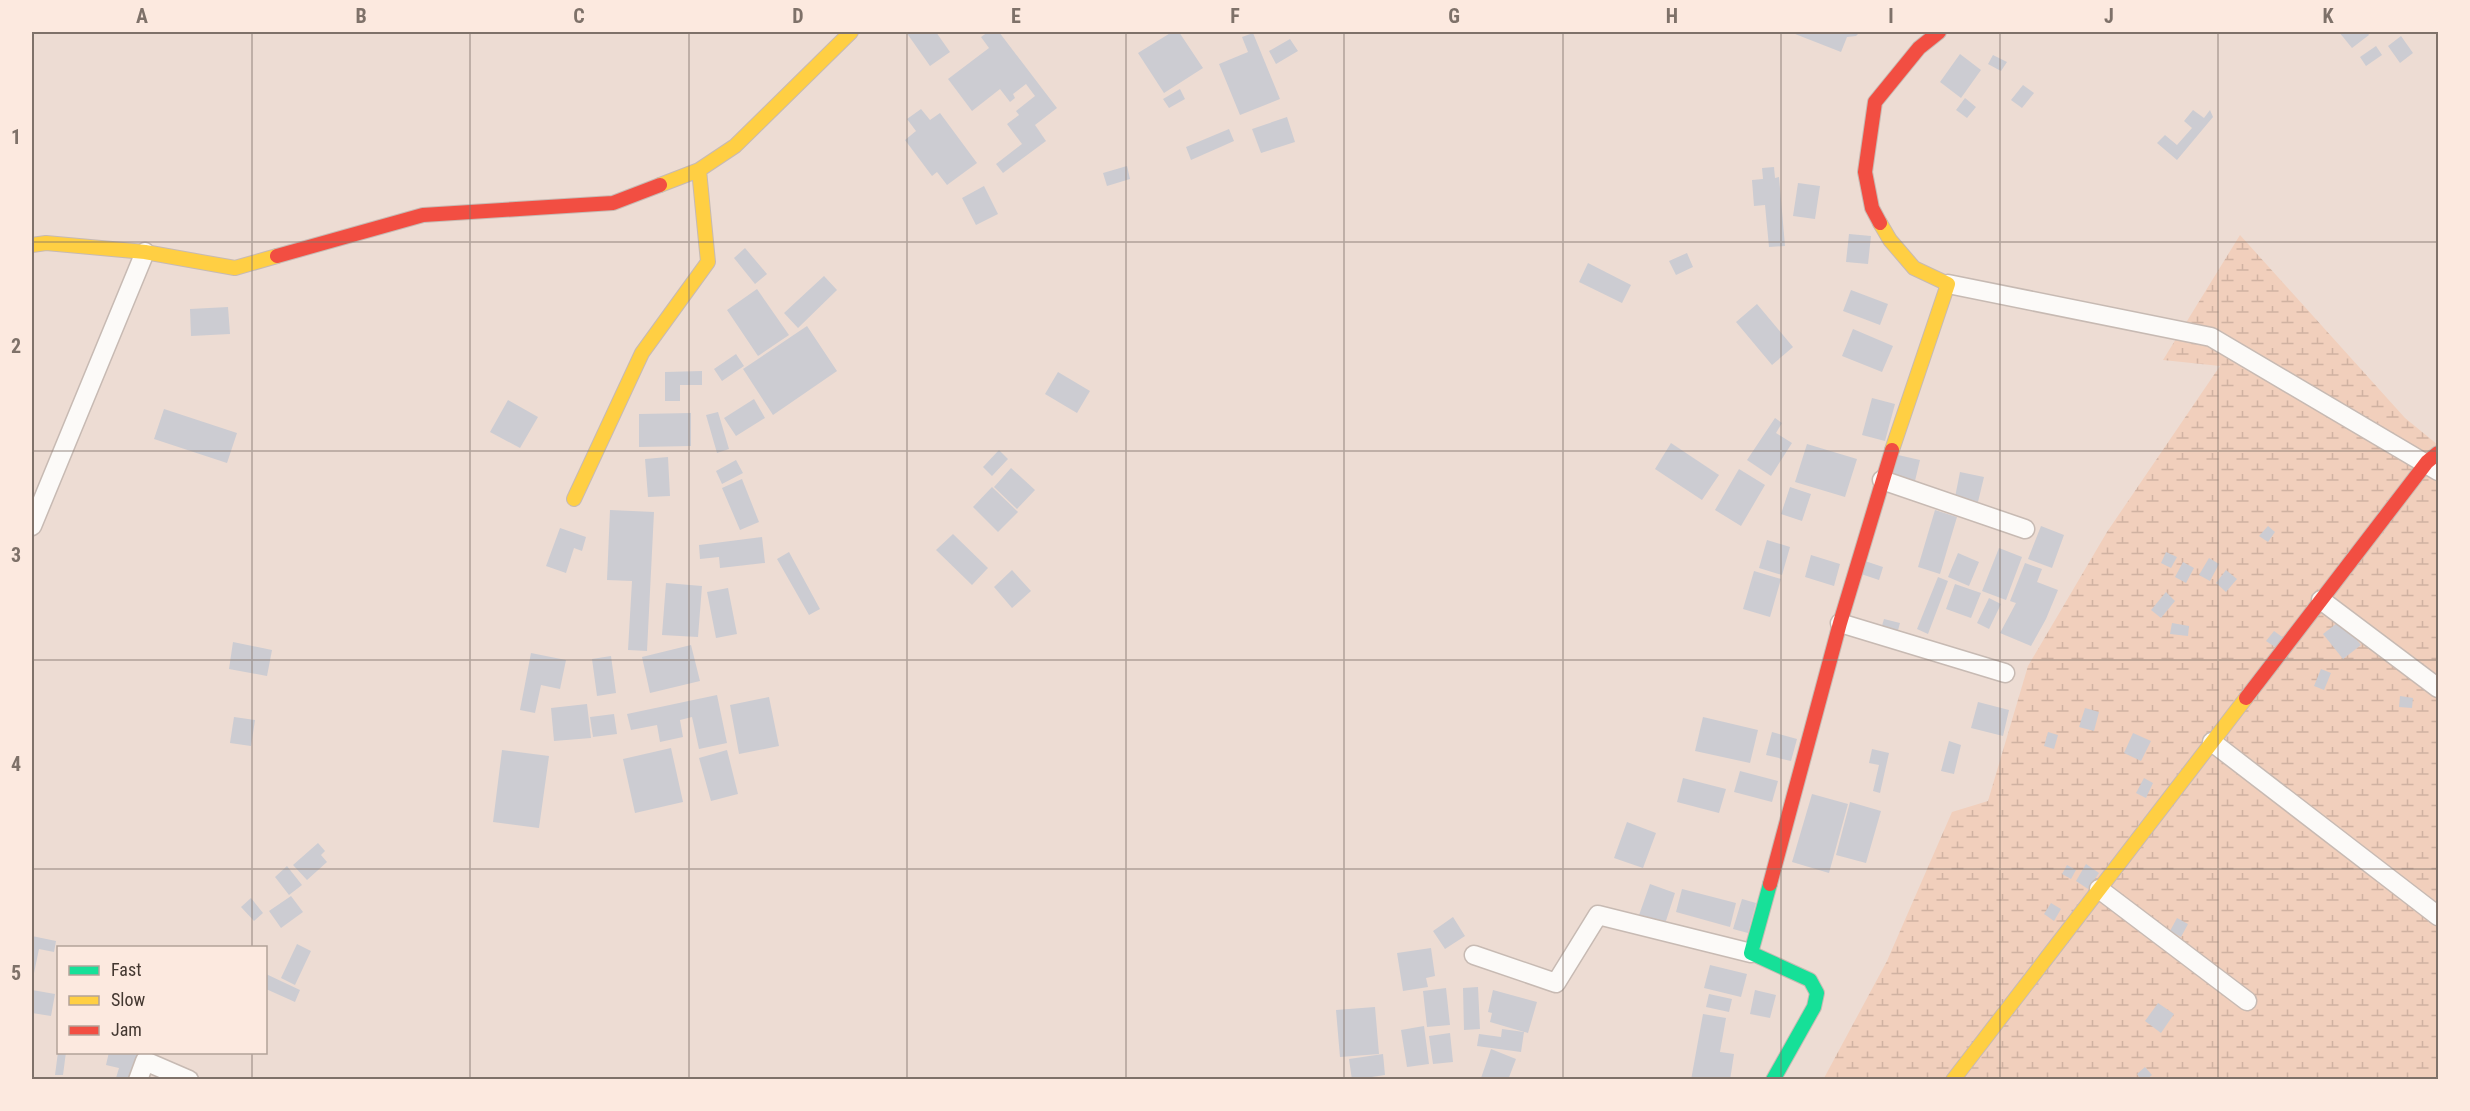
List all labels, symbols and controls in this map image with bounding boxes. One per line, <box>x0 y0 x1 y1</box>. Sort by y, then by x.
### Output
text: A <box>136 4 148 28</box>
text: B <box>355 4 367 28</box>
text: C <box>573 4 585 28</box>
text: D <box>792 4 804 28</box>
text: E <box>1011 4 1021 28</box>
text: F <box>1230 4 1240 28</box>
text: G <box>1448 4 1460 28</box>
text: H <box>1666 4 1678 28</box>
text: I <box>1888 4 1894 28</box>
text: J <box>2104 4 2114 28</box>
text: K <box>2322 4 2334 28</box>
text: 1 <box>11 125 21 149</box>
text: 2 <box>11 334 21 358</box>
text: 3 <box>11 543 21 567</box>
text: 4 <box>11 752 21 776</box>
legend <box>57 946 267 1054</box>
text: Fast <box>111 959 142 980</box>
text: 5 <box>11 961 21 985</box>
text: Slow <box>111 989 146 1010</box>
text: Jam <box>111 1019 142 1040</box>

